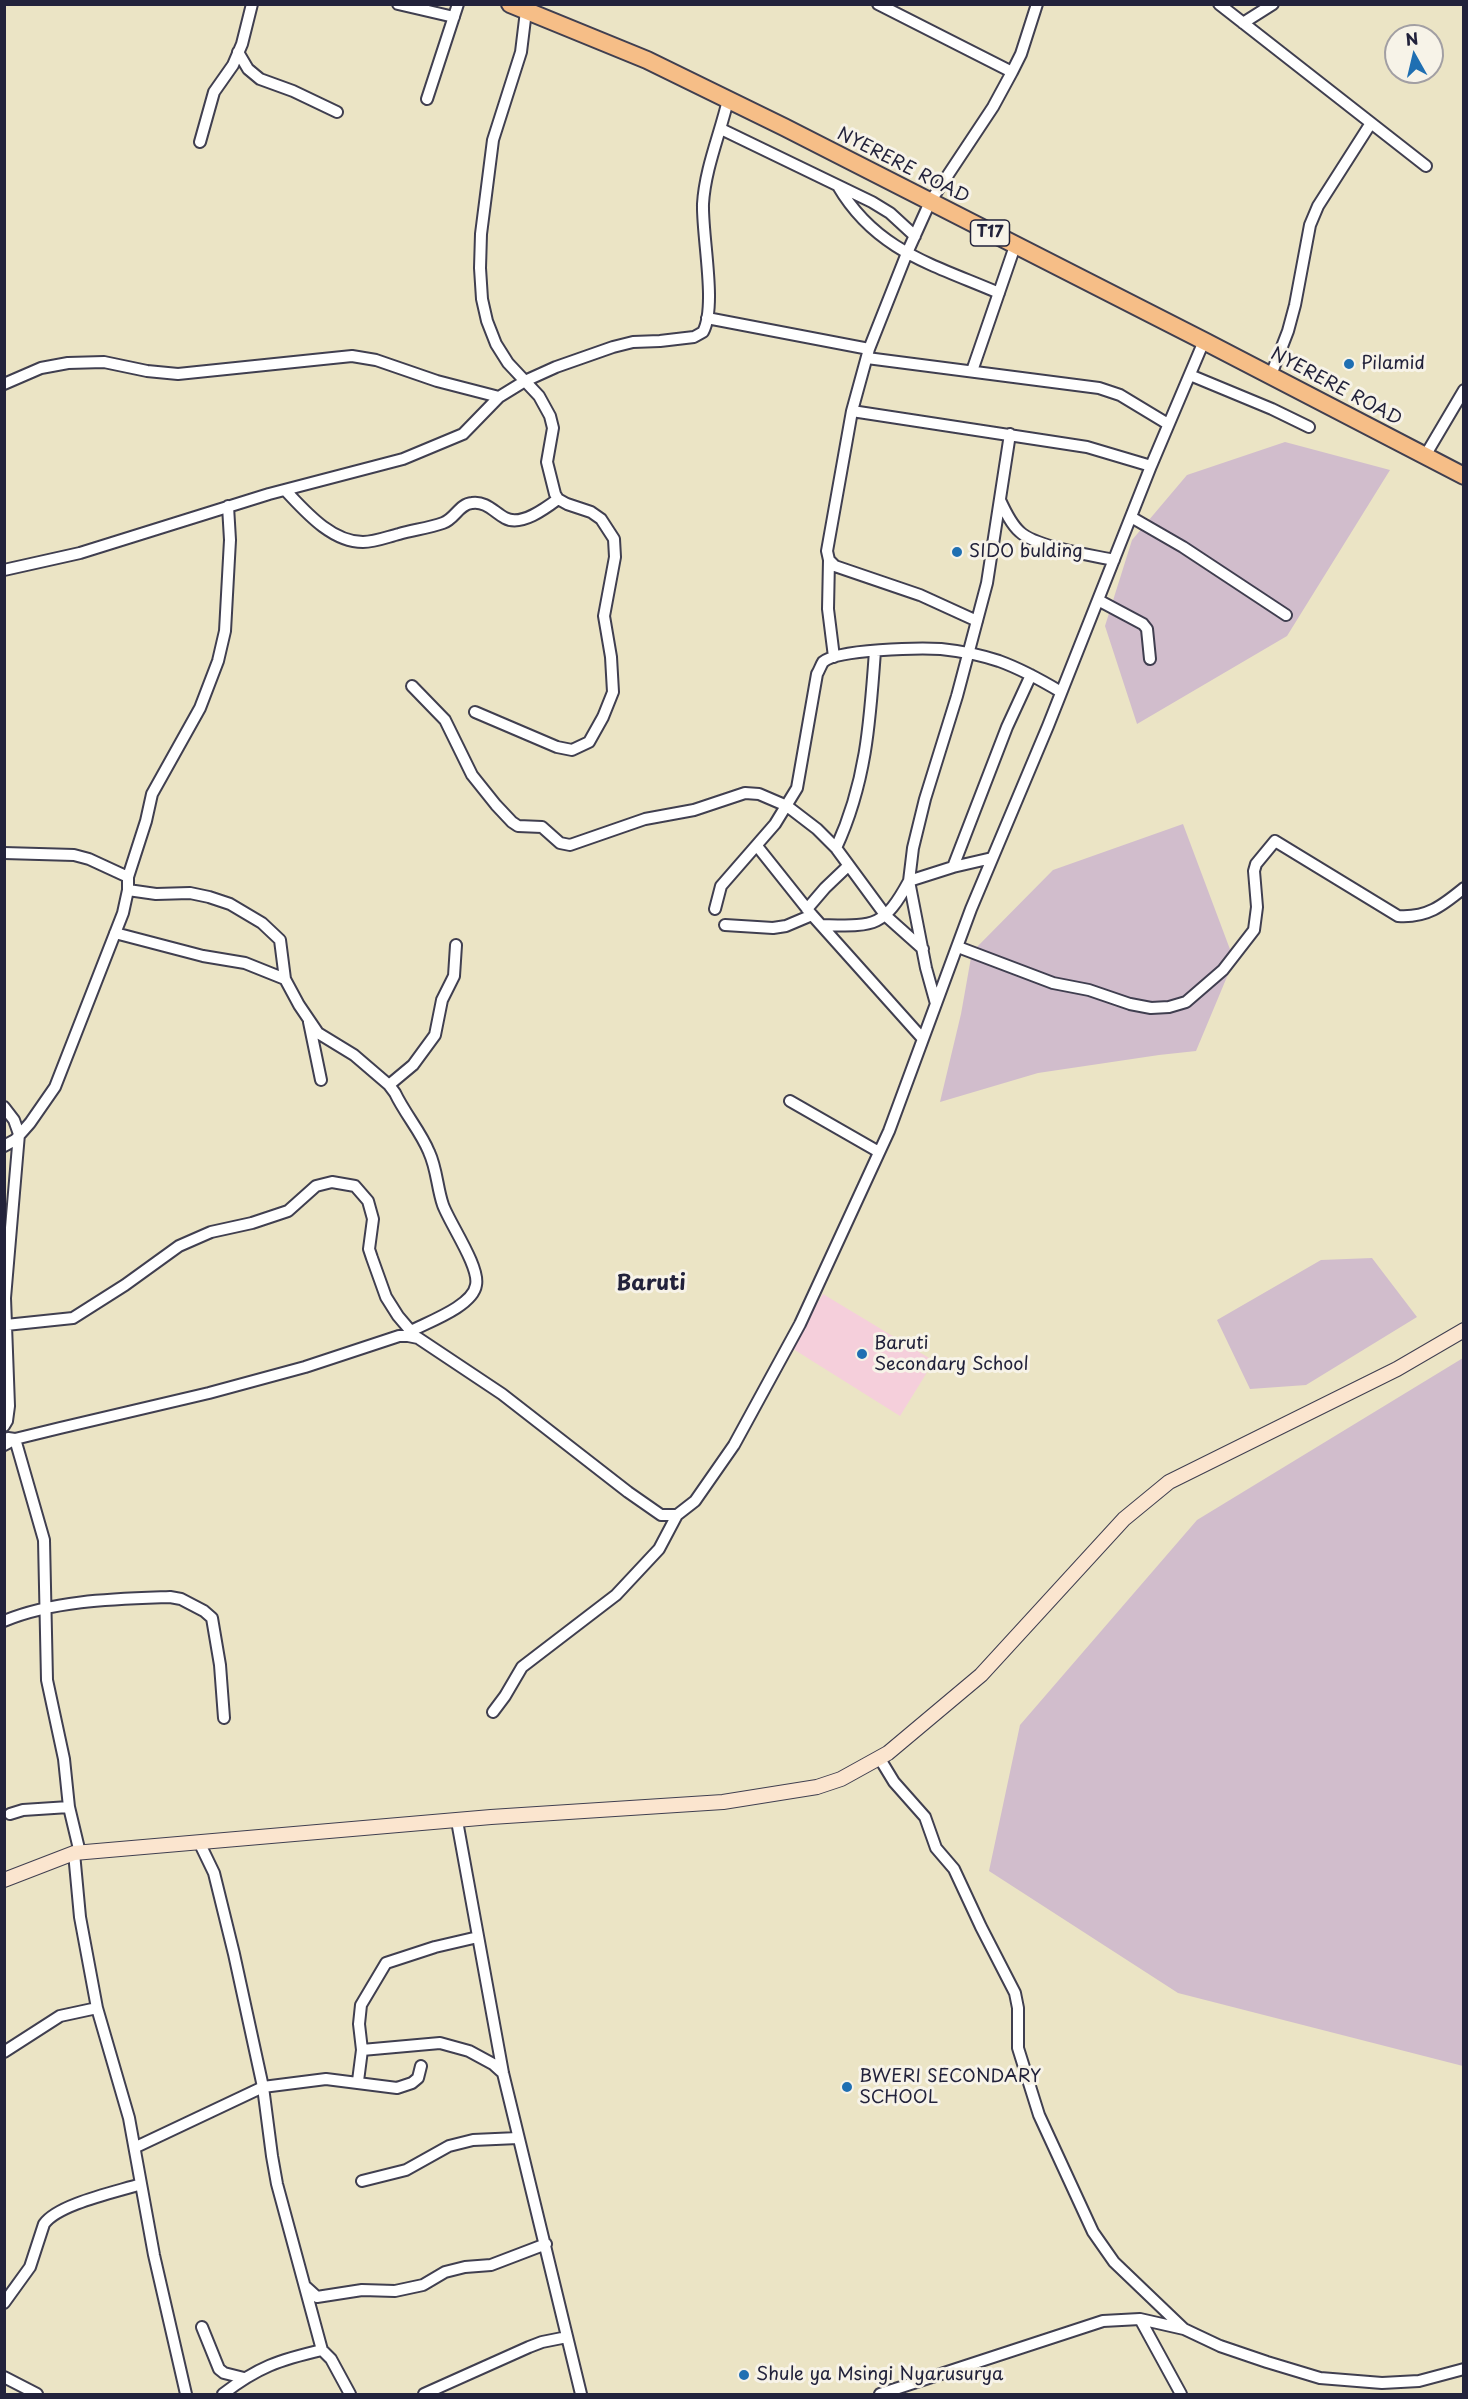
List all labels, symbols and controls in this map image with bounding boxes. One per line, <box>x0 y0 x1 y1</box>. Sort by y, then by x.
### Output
north arrow <box>1384 24 1444 84</box>
text: N <box>1404 25 1420 51</box>
street label: NYERERE ROAD <box>833 123 973 209</box>
road number: T17 <box>970 220 1010 246</box>
street label: NYERERE ROAD <box>1267 343 1405 431</box>
place label: Pilamid <box>1361 353 1425 375</box>
marker: Pilamid <box>1342 357 1356 371</box>
place label: SIDO bulding <box>969 541 1083 563</box>
marker: SIDO bulding <box>950 545 964 559</box>
district label: Baruti <box>616 1271 686 1297</box>
place label: Baruti Secondary School <box>874 1333 1029 1376</box>
marker: Baruti Secondary School <box>855 1347 869 1361</box>
place label: BWERI SECONDARY SCHOOL <box>859 2066 1041 2108</box>
marker: BWERI SECONDARY SCHOOL <box>840 2080 854 2094</box>
place label: Shule ya Msingi Nyarusurya <box>756 2364 1003 2386</box>
marker: Shule ya Msingi Nyarusurya <box>737 2368 751 2382</box>

